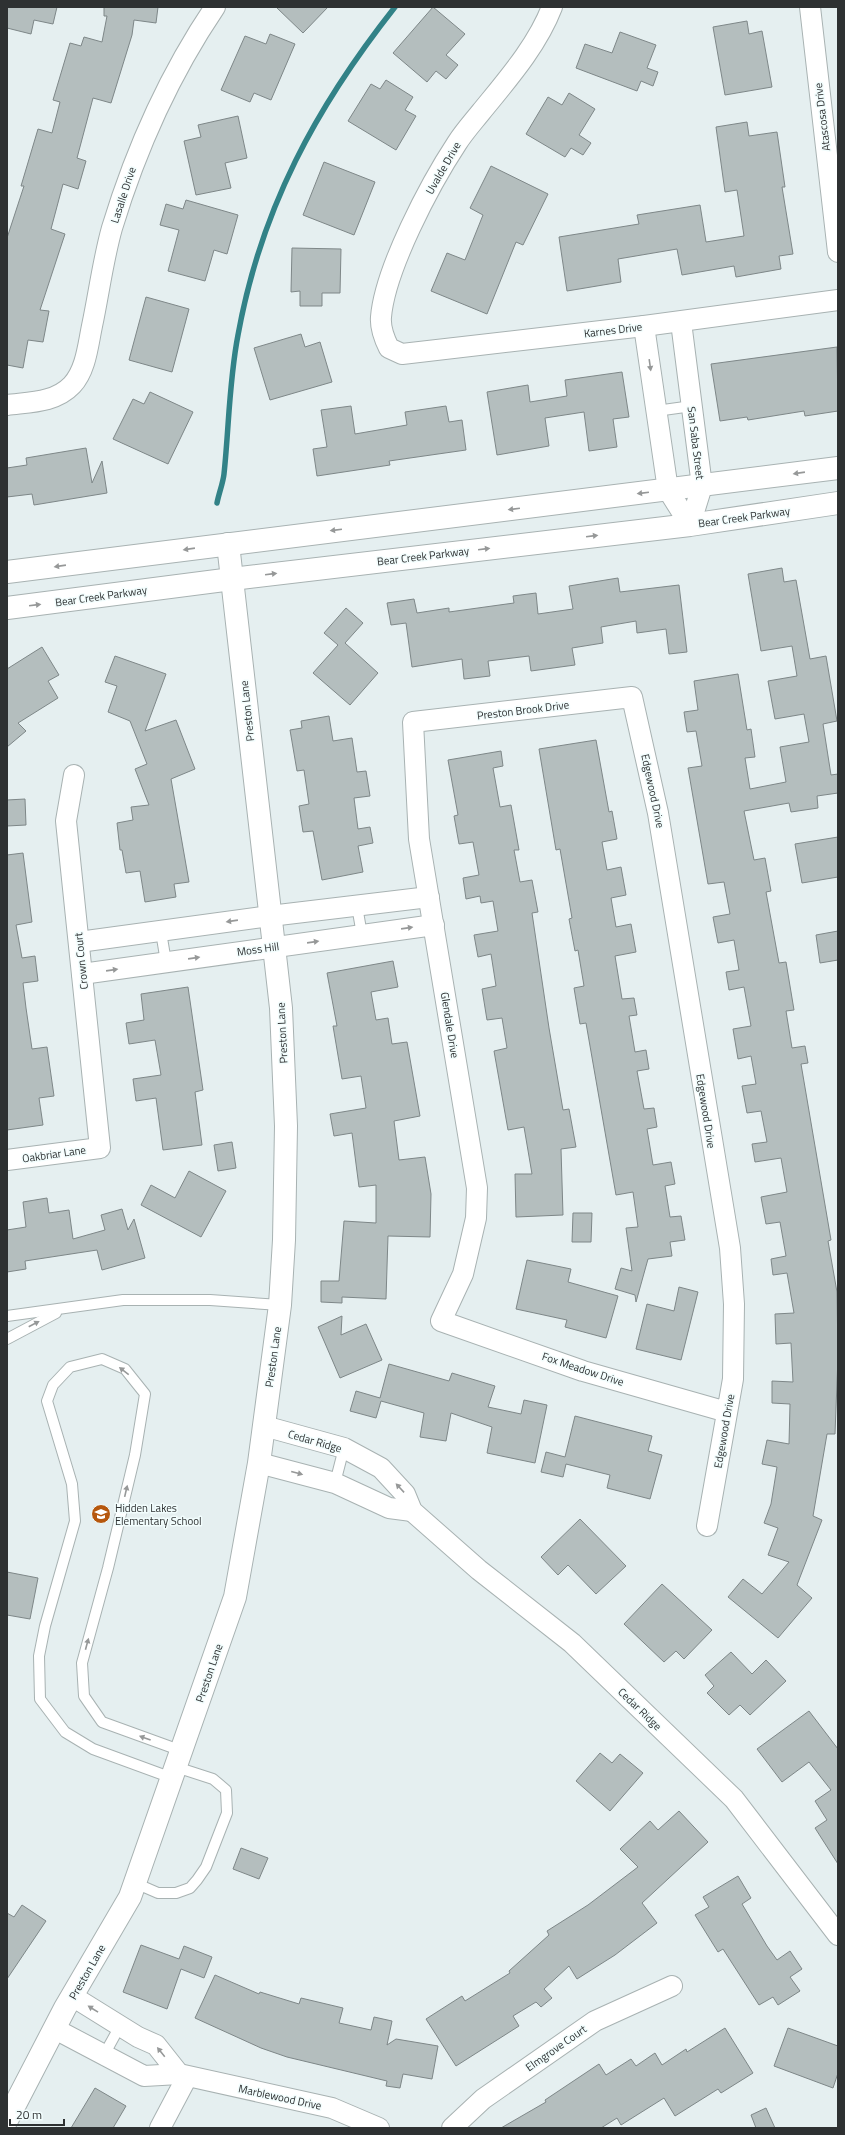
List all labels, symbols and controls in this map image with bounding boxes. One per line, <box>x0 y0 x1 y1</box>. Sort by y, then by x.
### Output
street label: Atascosa Drive <box>810 82 834 152</box>
street label: Uvalde Drive <box>422 138 465 197</box>
street label: Lasalle Drive <box>106 164 140 225</box>
street label: Karnes Drive <box>583 318 644 342</box>
one-way arrow <box>647 359 653 371</box>
street label: San Saba Street <box>684 406 708 481</box>
one-way arrow <box>793 470 805 476</box>
one-way arrow <box>637 490 649 496</box>
street label: Bear Creek Parkway <box>697 503 792 531</box>
one-way arrow <box>508 506 520 512</box>
one-way arrow <box>330 527 342 534</box>
one-way arrow <box>586 533 598 540</box>
street label: Bear Creek Parkway <box>376 542 471 570</box>
one-way arrow <box>183 546 195 552</box>
one-way arrow <box>478 546 490 552</box>
one-way arrow <box>54 563 66 569</box>
one-way arrow <box>265 571 277 577</box>
street label: Bear Creek Parkway <box>54 582 149 610</box>
one-way arrow <box>29 601 41 608</box>
street label: Preston Lane <box>236 679 258 742</box>
street label: Preston Brook Drive <box>476 696 570 724</box>
street label: Edgewood Drive <box>637 753 669 830</box>
one-way arrow <box>226 918 238 924</box>
one-way arrow <box>401 925 413 931</box>
street label: Crown Court <box>70 932 92 990</box>
street label: Moss Hill <box>236 938 280 960</box>
one-way arrow <box>307 939 319 945</box>
one-way arrow <box>188 955 200 961</box>
one-way arrow <box>106 967 118 973</box>
street label: Glendale Drive <box>437 991 463 1060</box>
street label: Preston Lane <box>272 1002 292 1064</box>
street label: Edgewood Drive <box>692 1073 720 1150</box>
street label: Oakbriar Lane <box>21 1142 87 1166</box>
one-way arrow <box>28 1321 40 1327</box>
street label: Preston Lane <box>261 1325 285 1388</box>
street label: Fox Meadow Drive <box>540 1348 626 1390</box>
one-way arrow <box>119 1367 130 1375</box>
street label: Edgewood Drive <box>710 1392 738 1469</box>
street label: Cedar Ridge <box>286 1426 344 1456</box>
one-way arrow <box>291 1470 303 1476</box>
one-way arrow <box>395 1483 404 1493</box>
one-way arrow <box>124 1485 130 1497</box>
place label: Hidden Lakes Elementary School <box>115 1500 202 1529</box>
school or university icon: Hidden Lakes Elementary School <box>90 1503 112 1525</box>
one-way arrow <box>85 1638 91 1650</box>
street label: Preston Lane <box>191 1641 227 1705</box>
street label: Cedar Ridge <box>615 1684 666 1734</box>
one-way arrow <box>138 1734 150 1740</box>
street label: Preston Lane <box>65 1941 109 2002</box>
one-way arrow <box>88 2005 98 2013</box>
street label: Elmgrove Court <box>522 2021 590 2075</box>
one-way arrow <box>157 2046 165 2057</box>
street label: Marblewood Drive <box>237 2080 323 2114</box>
scale bar <box>10 2101 64 2127</box>
text: 20 m <box>16 2105 42 2124</box>

